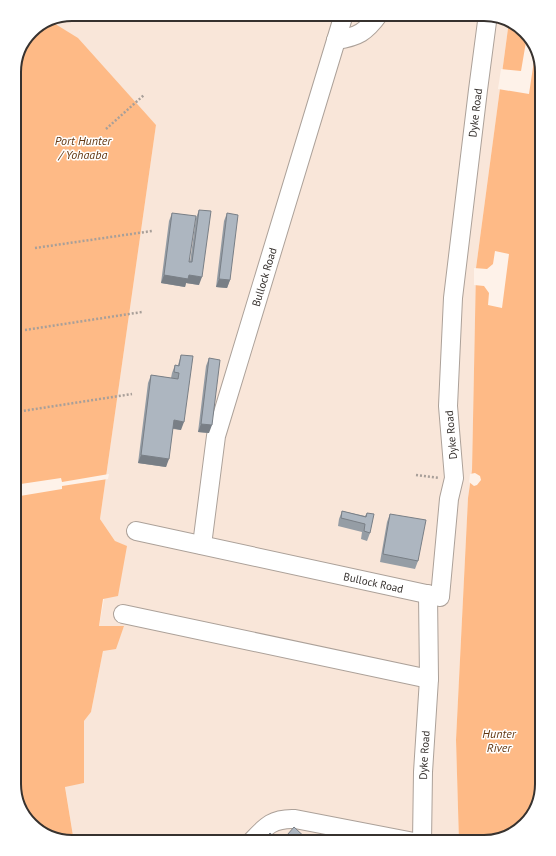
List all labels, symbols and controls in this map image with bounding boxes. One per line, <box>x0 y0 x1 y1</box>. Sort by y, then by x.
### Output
street label: Dyke Road <box>465 87 485 138</box>
water label: Port Hunter / Yohaaba <box>55 133 112 162</box>
street label: Bullock Road <box>249 246 280 308</box>
street label: Dyke Road <box>442 410 460 460</box>
street label: Bullock Road <box>342 569 405 596</box>
water label: Hunter River <box>482 726 517 755</box>
street label: Dyke Road <box>416 730 433 780</box>

